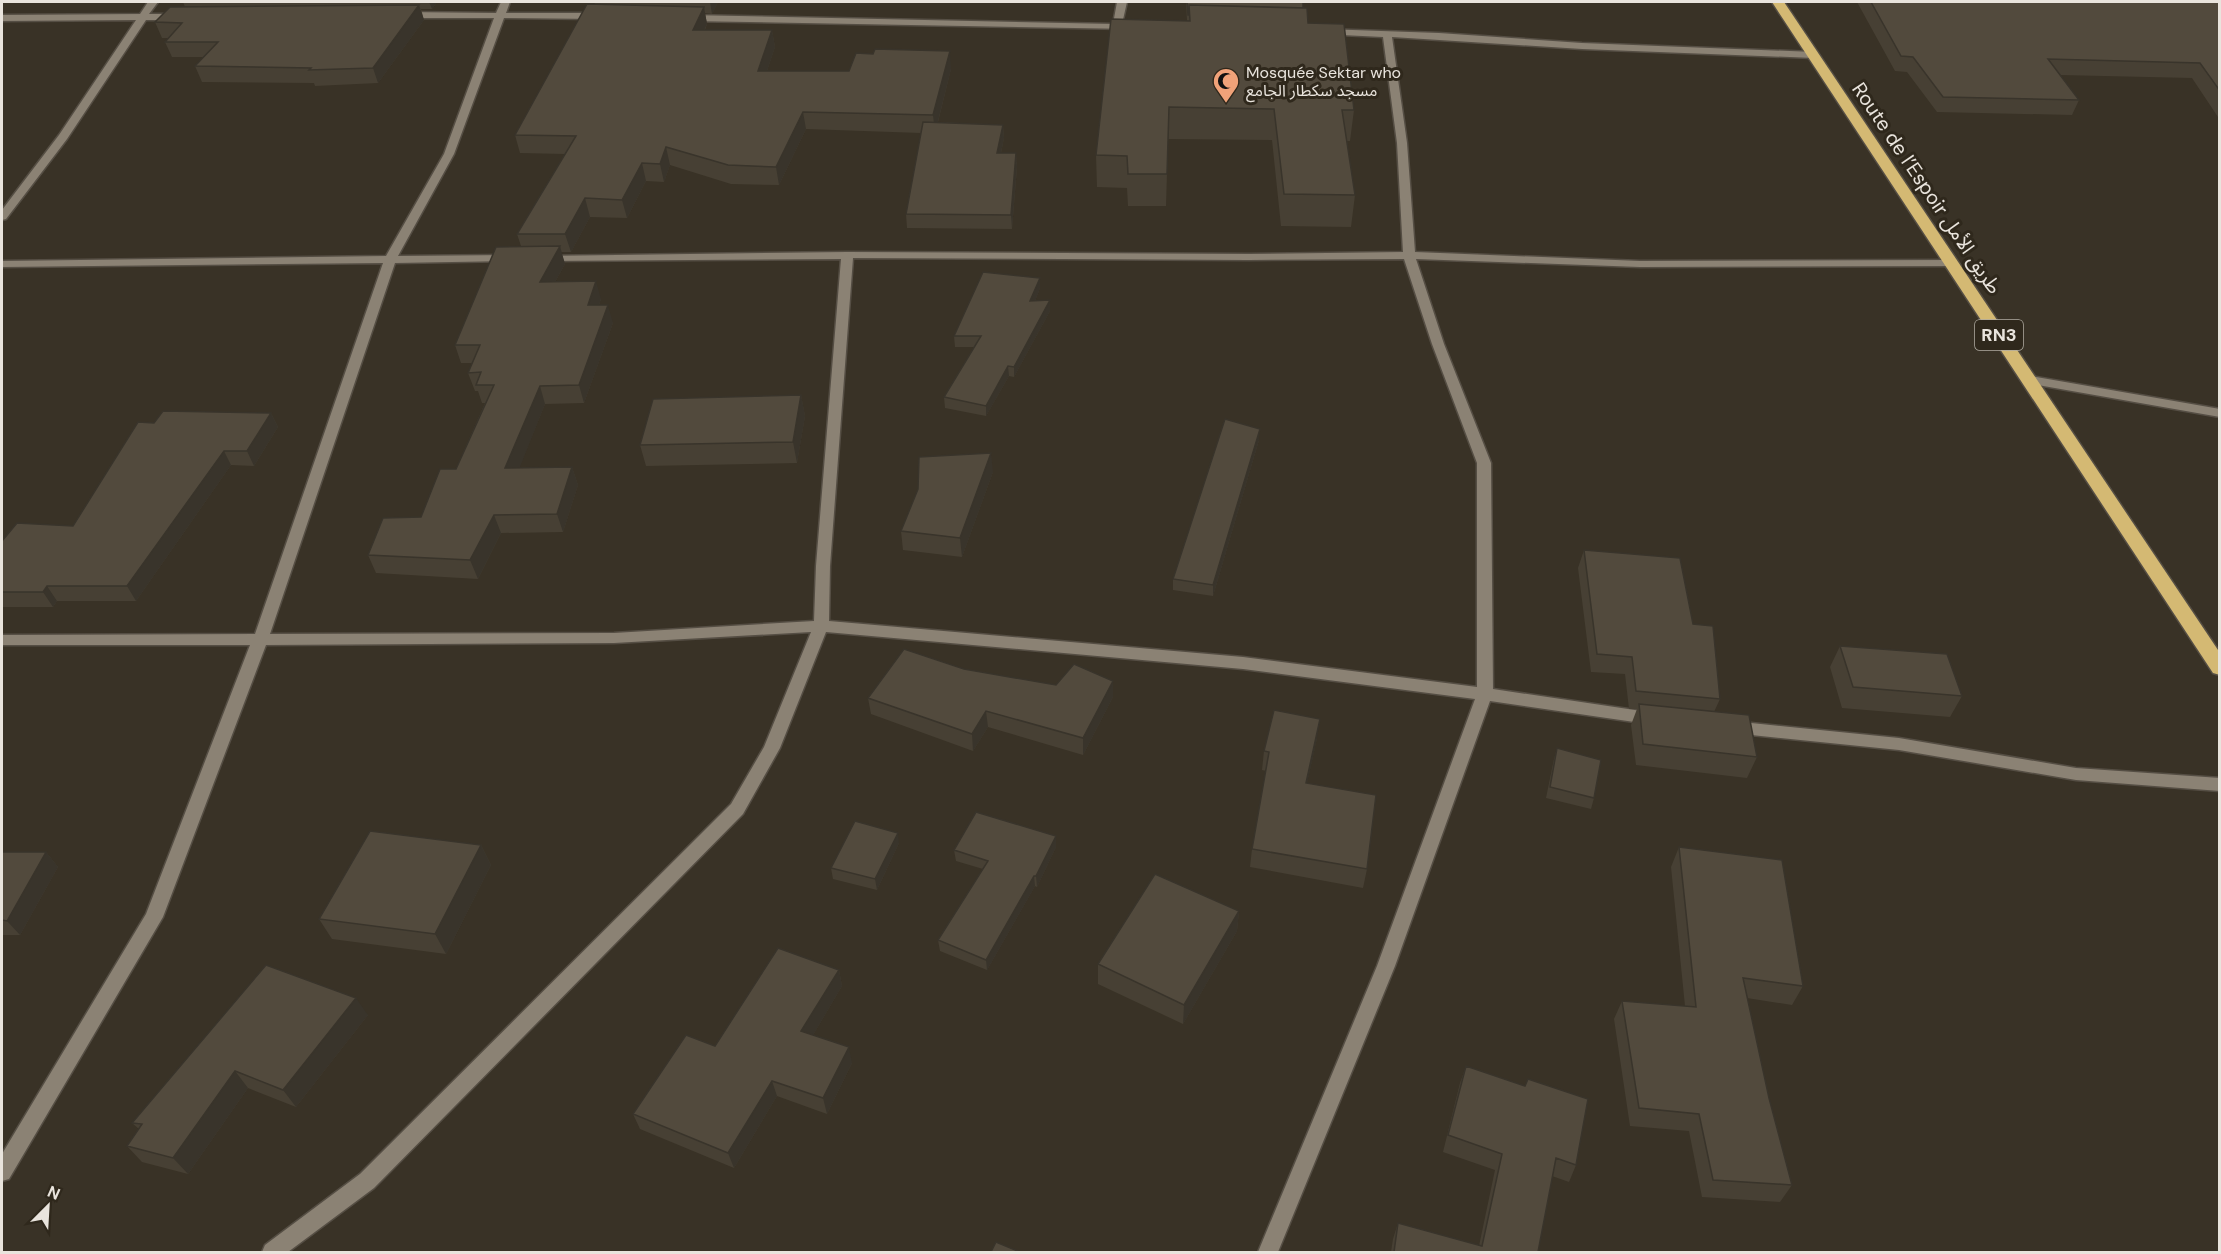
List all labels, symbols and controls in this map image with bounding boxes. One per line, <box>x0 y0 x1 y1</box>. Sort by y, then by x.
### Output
place label: Mosquée Sektar who مسجد سكطار الجامع <box>1246 62 1401 103</box>
mosque icon: Mosquée Sektar who مسجد سكطار الجامع <box>1211 66 1241 104</box>
street label: Route de l’Espoir طريق الأمل <box>1846 77 2008 299</box>
road number: RN3 <box>1975 320 2023 350</box>
north arrow <box>18 1176 78 1236</box>
text: N <box>44 1181 63 1205</box>

